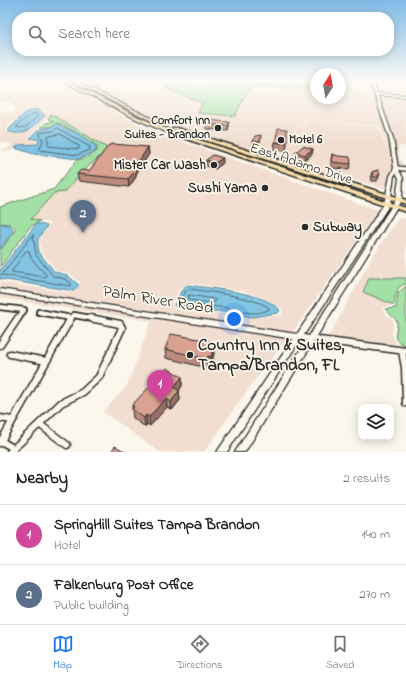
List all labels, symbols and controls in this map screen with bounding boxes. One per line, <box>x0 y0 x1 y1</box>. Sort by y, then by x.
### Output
search box <box>12 12 394 56</box>
icon: search <box>26 23 48 45</box>
text: Search here <box>58 23 130 45</box>
north arrow <box>310 68 346 104</box>
place label: Comfort Inn Suites - Brandon <box>124 112 210 144</box>
marker: Comfort Inn Suites - Brandon <box>213 123 223 133</box>
place label: Motel 6 <box>289 131 323 149</box>
marker: Motel 6 <box>276 135 286 145</box>
street label: East Adamo Drive <box>247 138 355 191</box>
place label: Mister Car Wash <box>114 155 206 176</box>
marker: Mister Car Wash <box>209 160 219 170</box>
place label: Sushi Yama <box>188 178 257 199</box>
marker: Sushi Yama <box>260 183 270 193</box>
pin: 2 <box>70 200 96 233</box>
place label: Subway <box>313 217 362 240</box>
marker: Subway <box>300 222 310 232</box>
street label: Palm River Road <box>101 279 216 321</box>
your location <box>224 309 244 329</box>
place label: Country Inn & Suites, Tampa/Brandon, FL <box>198 333 345 378</box>
marker: Country Inn & Suites, Tampa/Brandon, FL <box>185 350 195 360</box>
pin: 1 <box>147 370 173 403</box>
map controls <box>358 404 394 440</box>
button: layers <box>358 404 394 440</box>
text: Nearby <box>16 466 68 491</box>
text: 2 results <box>343 469 390 488</box>
text: SpringHill Suites Tampa Brandon <box>54 514 260 536</box>
text: 1 <box>27 525 31 544</box>
text: 140 m <box>362 525 390 544</box>
text: Hotel <box>54 536 81 555</box>
text: Falkenburg Post Office <box>54 574 193 596</box>
text: 2 <box>26 585 32 604</box>
text: 270 m <box>359 585 390 604</box>
text: Public building <box>54 596 129 615</box>
tab: Map <box>52 633 74 673</box>
tab: Directions <box>177 633 222 673</box>
tab: Saved <box>326 633 354 673</box>

